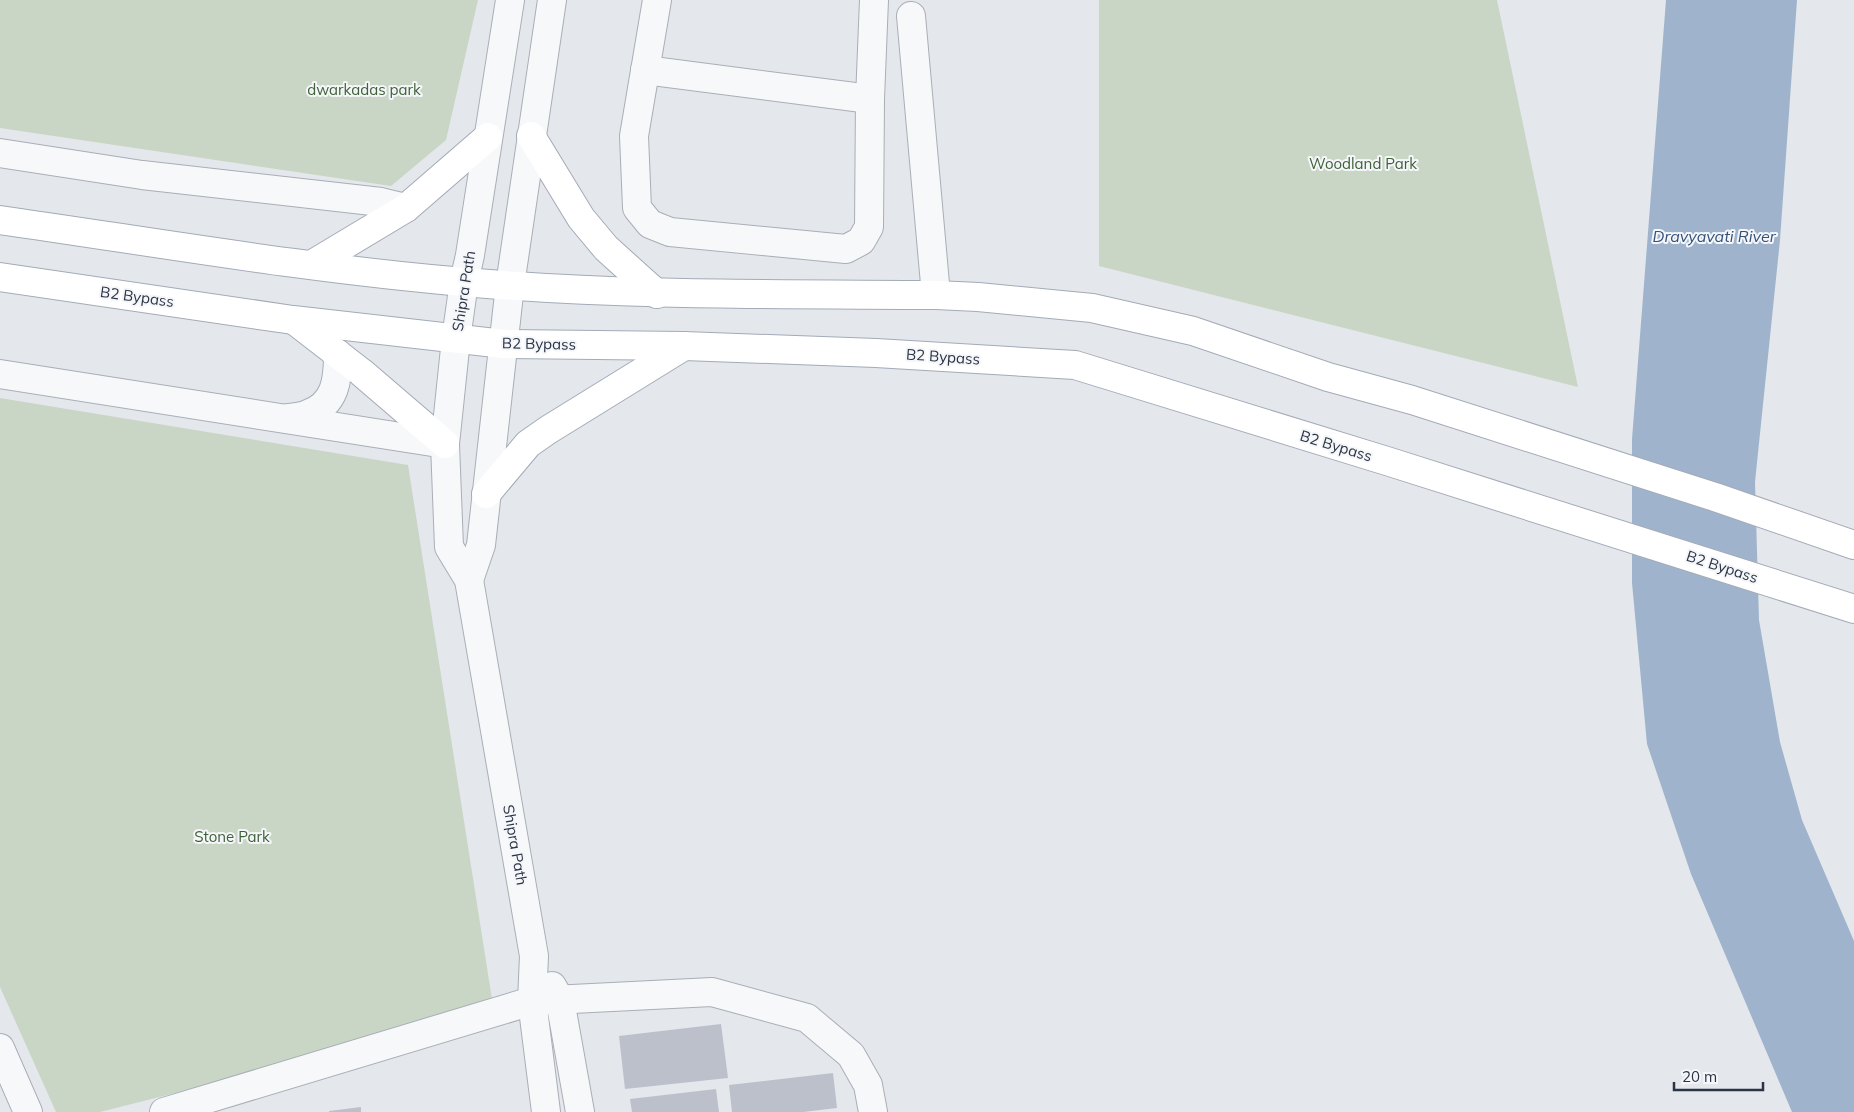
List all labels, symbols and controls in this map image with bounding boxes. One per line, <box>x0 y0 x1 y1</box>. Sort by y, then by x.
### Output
park label: dwarkadas park <box>307 80 421 99</box>
park label: Woodland Park <box>1309 154 1417 173</box>
water label: Dravyavati River <box>1652 226 1777 246</box>
street label: Shipra Path <box>448 249 479 333</box>
street label: B2 Bypass <box>99 282 175 311</box>
street label: B2 Bypass <box>502 333 576 354</box>
street label: B2 Bypass <box>905 344 981 369</box>
street label: B2 Bypass <box>1298 426 1374 465</box>
street label: B2 Bypass <box>1684 546 1760 587</box>
street label: Shipra Path <box>499 803 532 887</box>
park label: Stone Park <box>194 827 270 846</box>
scale bar <box>1674 1060 1763 1092</box>
text: 20 m <box>1682 1067 1717 1086</box>

